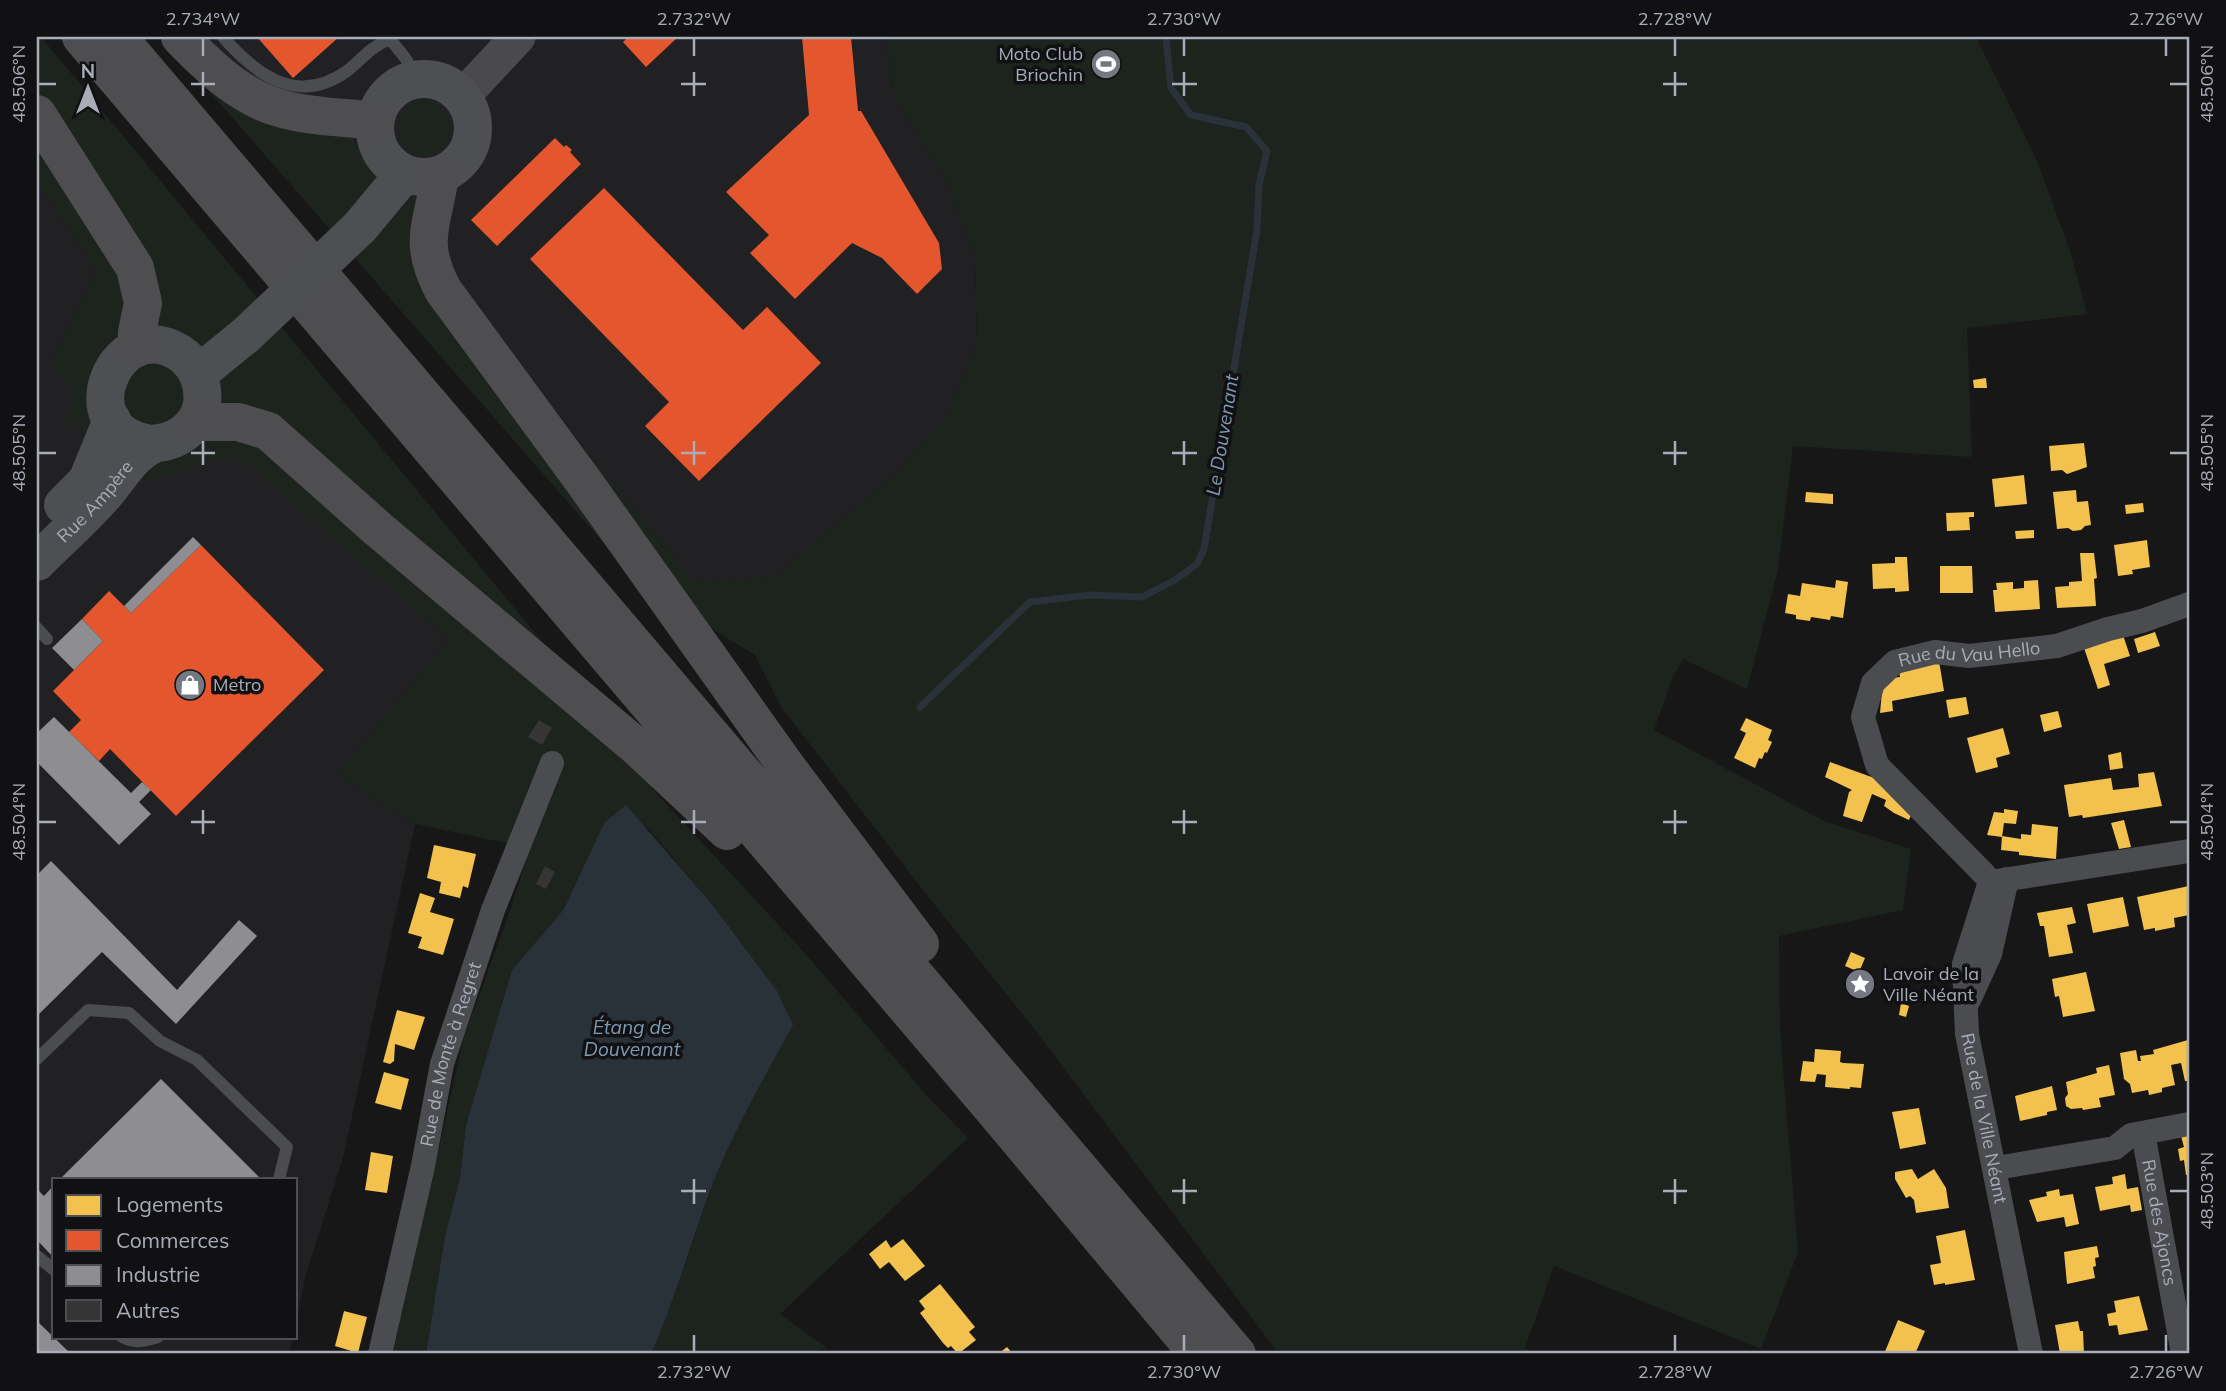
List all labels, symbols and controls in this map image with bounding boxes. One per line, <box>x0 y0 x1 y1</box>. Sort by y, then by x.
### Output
text: 2.734°W <box>166 7 240 30</box>
text: 2.732°W <box>657 7 731 30</box>
text: 2.730°W <box>1147 7 1221 30</box>
text: 2.728°W <box>1638 7 1712 30</box>
text: 2.726°W <box>2129 7 2203 30</box>
place label: Moto Club Briochin <box>998 42 1083 86</box>
text: 48.506°N <box>7 45 30 123</box>
text: 48.506°N <box>2195 45 2218 123</box>
sports icon: Moto Club Briochin <box>1089 47 1123 81</box>
north arrow <box>52 52 122 122</box>
text: N <box>81 59 95 83</box>
water label: Le Douvenant <box>1201 371 1244 497</box>
text: 48.505°N <box>7 414 30 492</box>
text: 48.505°N <box>2195 414 2218 492</box>
street label: Rue Ampère <box>52 455 138 547</box>
street label: Rue du Vau Hello <box>1896 636 2041 672</box>
shop icon: Metro <box>173 668 207 702</box>
place label: Metro <box>213 673 261 696</box>
text: 48.504°N <box>7 783 30 861</box>
text: 48.504°N <box>2195 783 2218 861</box>
street label: Rue de Monte à Regret <box>415 959 486 1149</box>
place label: Lavoir de la Ville Néant <box>1883 962 1979 1006</box>
place icon: Lavoir de la Ville Néant <box>1843 967 1877 1001</box>
water label: Étang de Douvenant <box>584 1015 682 1061</box>
street label: Rue de la Ville Néant <box>1956 1031 2013 1205</box>
text: 48.503°N <box>2195 1152 2218 1230</box>
street label: Rue des Ajoncs <box>2137 1158 2182 1287</box>
legend <box>52 1178 298 1338</box>
text: Logements <box>116 1191 223 1217</box>
text: Commerces <box>116 1227 229 1253</box>
text: Industrie <box>116 1261 200 1287</box>
text: Autres <box>116 1297 180 1323</box>
text: 2.732°W <box>657 1360 731 1383</box>
text: 2.730°W <box>1147 1360 1221 1383</box>
text: 2.728°W <box>1638 1360 1712 1383</box>
text: 2.726°W <box>2129 1360 2203 1383</box>

